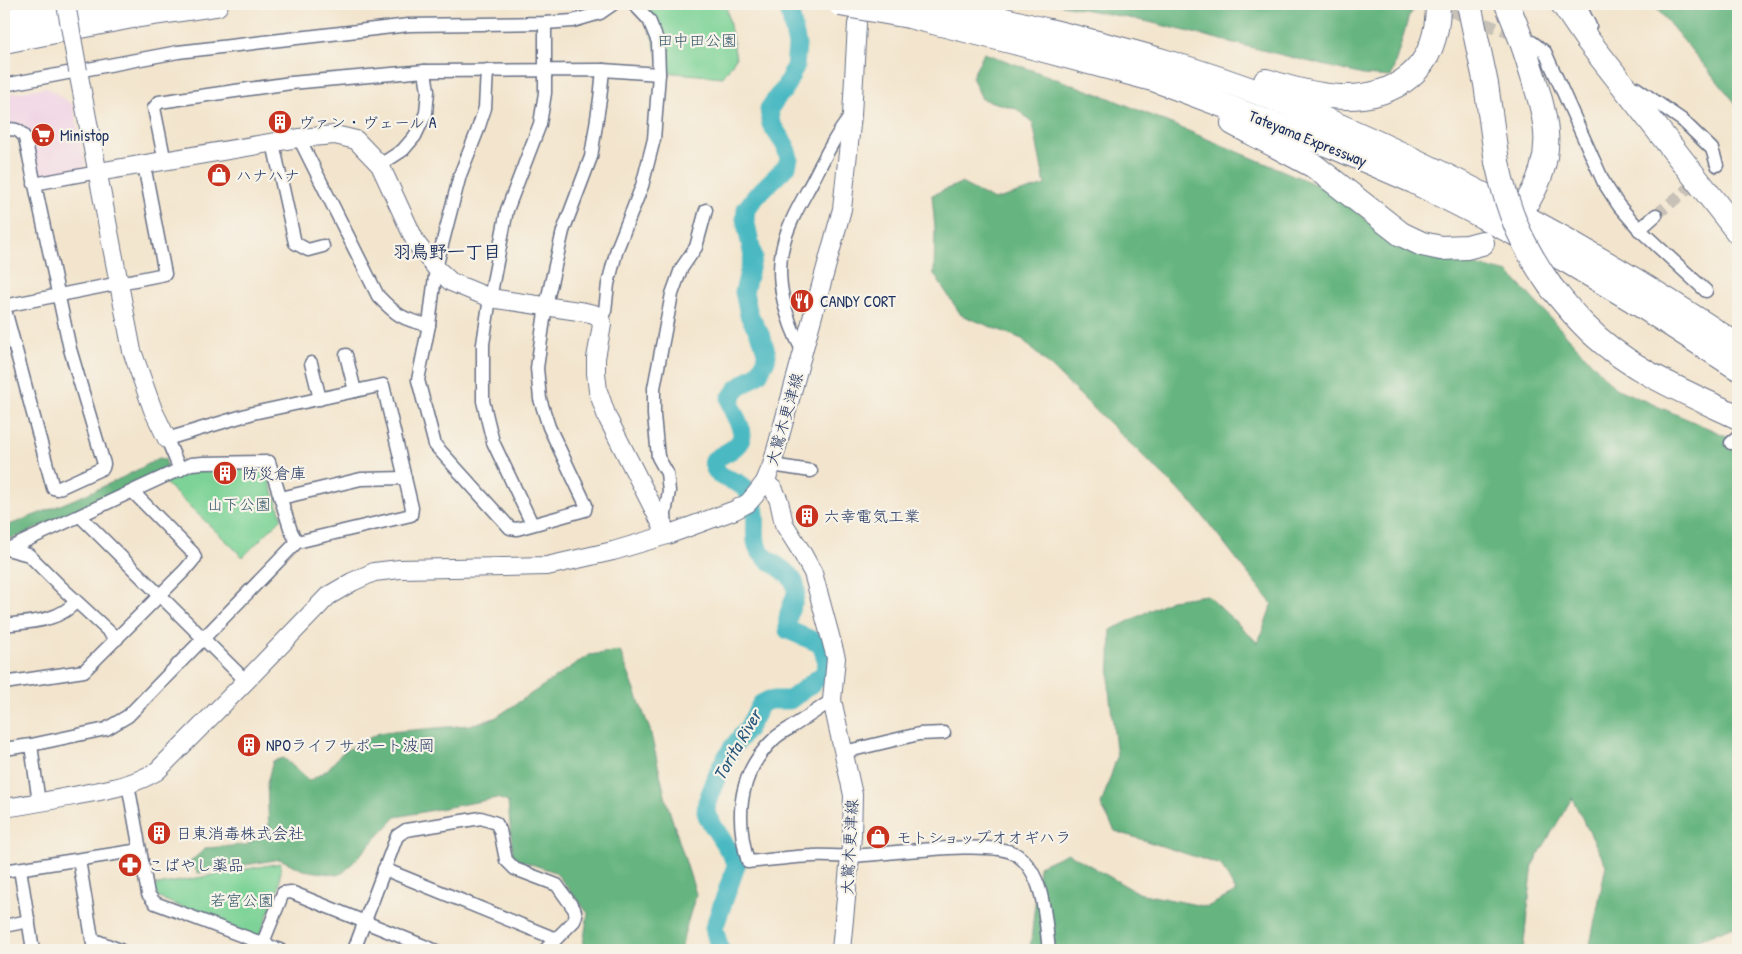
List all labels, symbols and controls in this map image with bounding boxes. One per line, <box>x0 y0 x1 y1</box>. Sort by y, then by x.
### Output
park label: 田中田公園 <box>657 29 737 51</box>
street label: Tateyama Expressway <box>1246 104 1371 172</box>
building icon: ヴァン・ヴェール A <box>267 109 293 135</box>
place label: ヴァン・ヴェール A <box>298 111 437 133</box>
supermarket icon: Ministop <box>30 122 56 148</box>
place label: Ministop <box>60 124 109 146</box>
shop icon: ハナハナ <box>206 162 232 188</box>
place label: ハナハナ <box>236 164 300 186</box>
district label: 羽鳥野一丁目 <box>393 239 501 264</box>
restaurant icon: CANDY CORT <box>789 288 815 314</box>
place label: CANDY CORT <box>820 290 896 312</box>
street label: 大鷲木更津線 <box>760 370 808 468</box>
building icon: 防災倉庫 <box>212 460 238 486</box>
place label: 防災倉庫 <box>242 462 306 484</box>
park label: 山下公園 <box>207 493 271 515</box>
building icon: 六幸電気工業 <box>794 503 820 529</box>
place label: 六幸電気工業 <box>824 505 920 527</box>
water label: Torita River <box>707 703 768 785</box>
building icon: NPOライフサポート波岡 <box>236 732 262 758</box>
place label: NPOライフサポート波岡 <box>266 734 434 756</box>
street label: 大鷲木更津線 <box>836 798 862 896</box>
building icon: 日東消毒株式会社 <box>146 820 172 846</box>
place label: 日東消毒株式会社 <box>176 822 304 844</box>
shop icon: モトショップオオギハラ <box>865 824 891 850</box>
place label: モトショップオオギハラ <box>896 826 1071 848</box>
pharmacy icon: こばやし薬品 <box>117 852 143 878</box>
place label: こばやし薬品 <box>148 854 244 876</box>
park label: 若宮公園 <box>210 889 274 911</box>

